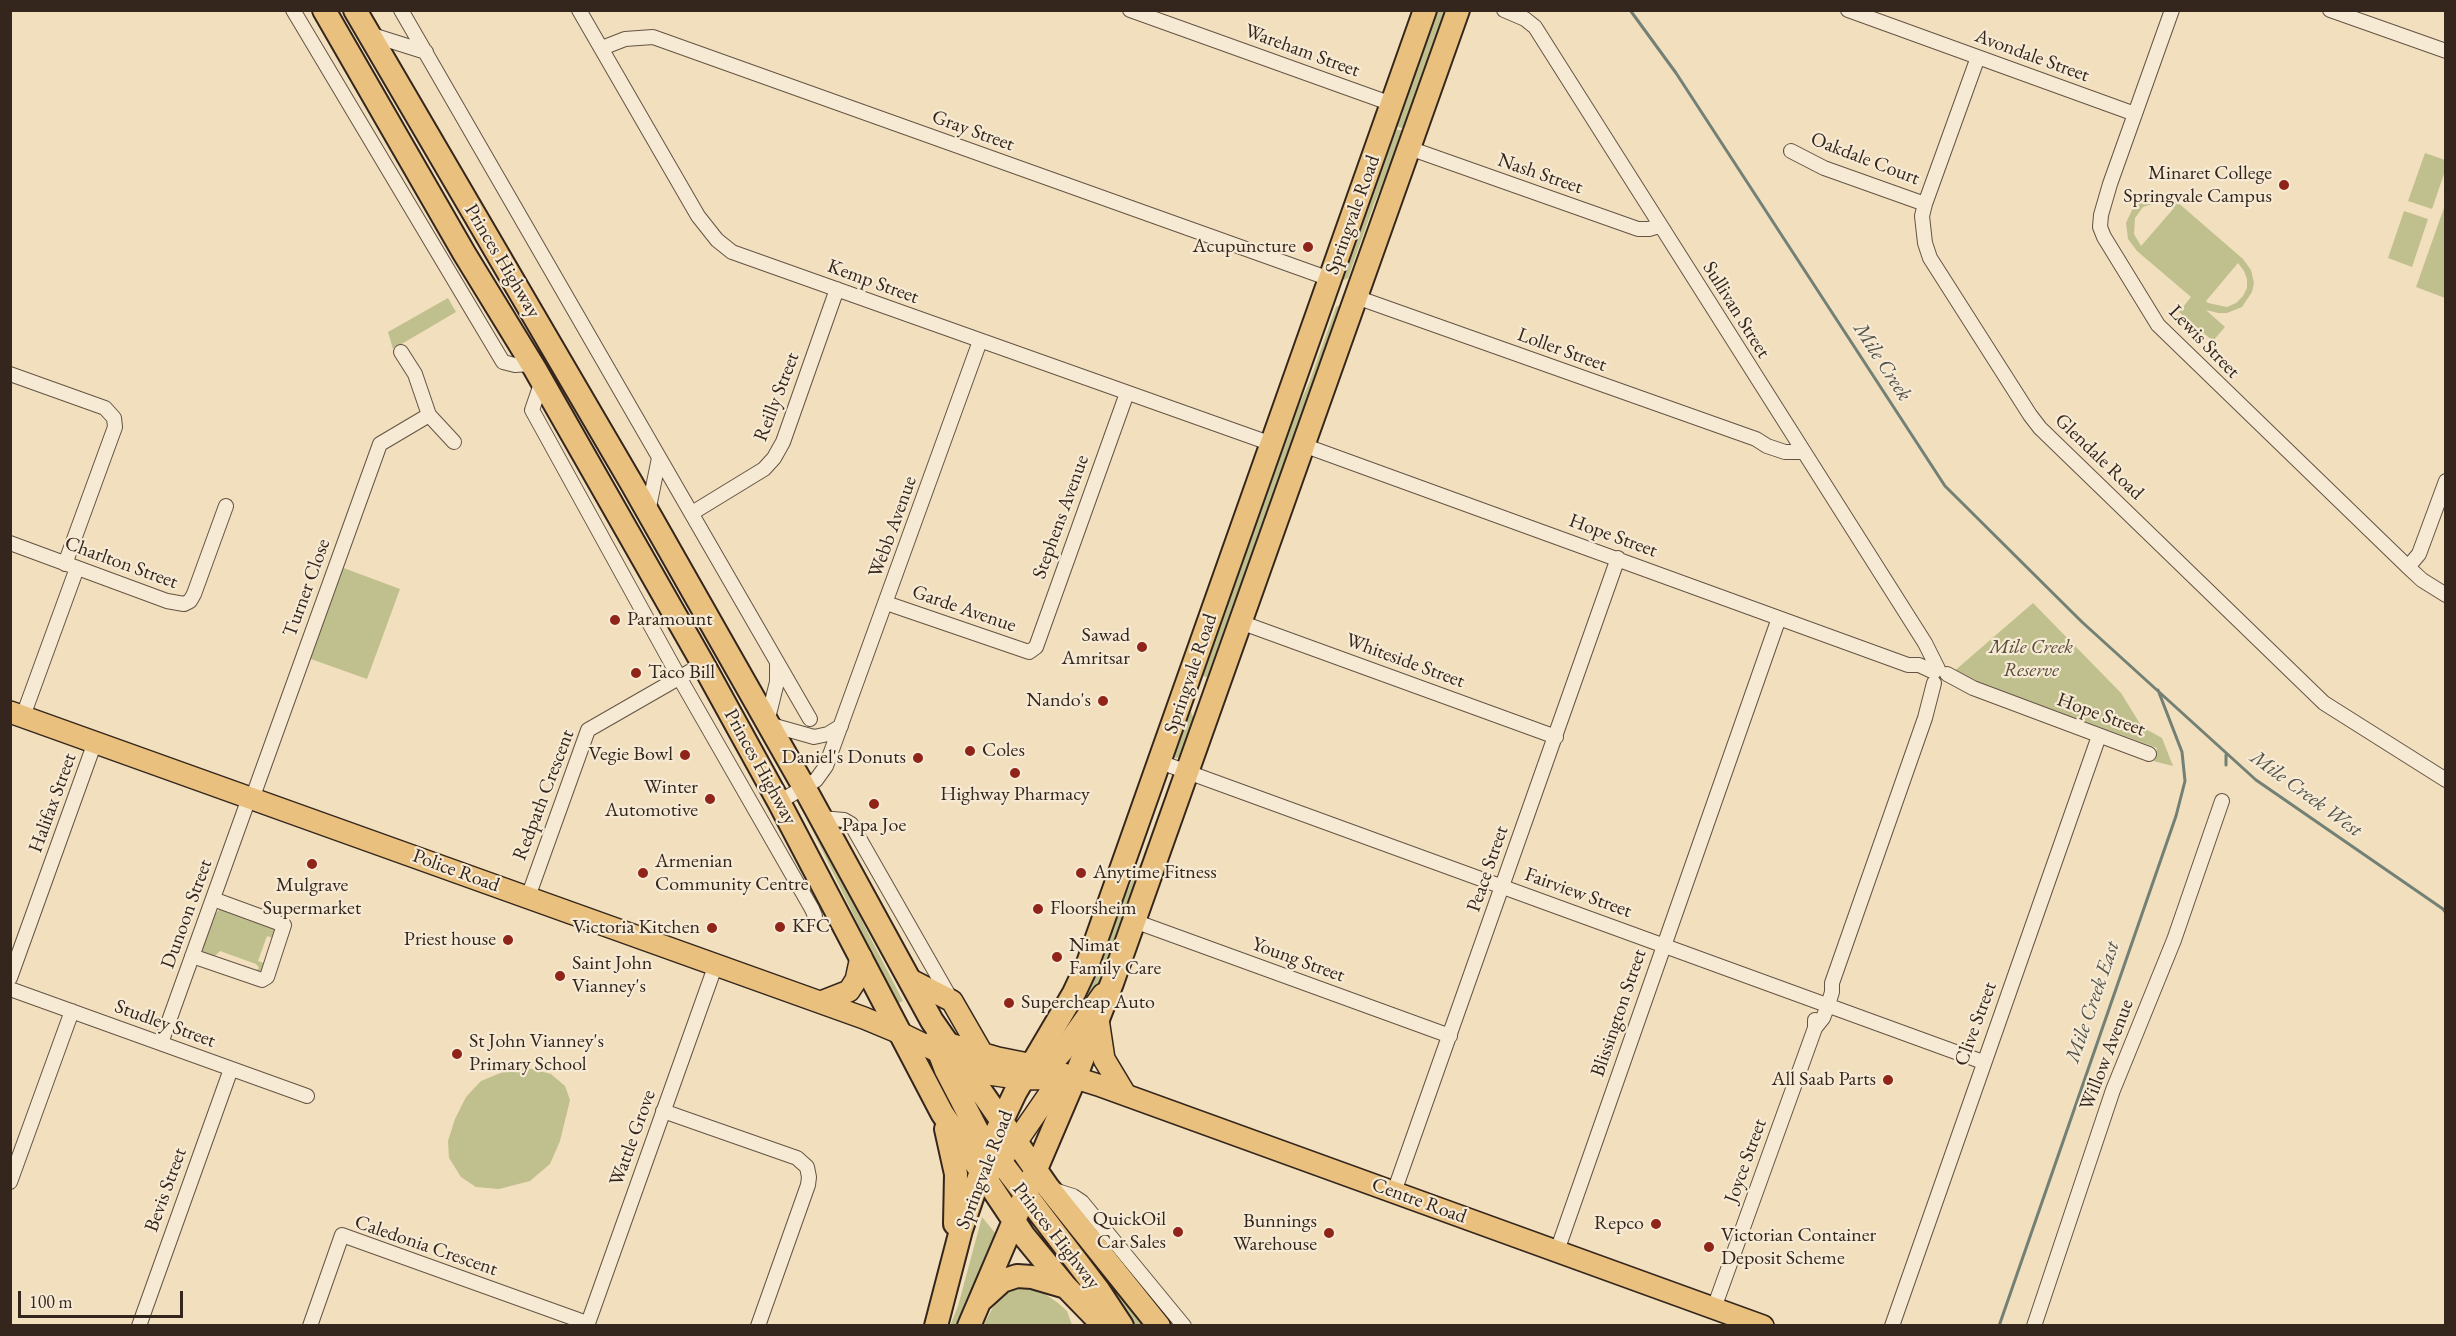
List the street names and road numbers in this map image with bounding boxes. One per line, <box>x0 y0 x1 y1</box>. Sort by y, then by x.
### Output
street label: Wareham Street <box>1241 19 1363 83</box>
street label: Avondale Street <box>1972 24 2092 88</box>
street label: Gray Street <box>929 105 1017 157</box>
street label: Oakdale Court <box>1807 127 1923 191</box>
street label: Nash Street <box>1494 148 1586 200</box>
street label: Springvale Road <box>1320 152 1386 278</box>
street label: Princes Highway <box>459 200 545 322</box>
street label: Kemp Street <box>824 254 922 310</box>
street label: Sullivan Street <box>1697 257 1775 363</box>
street label: Lewis Street <box>2163 300 2245 384</box>
street label: Loller Street <box>1514 323 1610 377</box>
street label: Reilly Street <box>749 349 805 445</box>
street label: Glendale Road <box>2050 409 2148 505</box>
street label: Stephens Avenue <box>1027 452 1095 582</box>
street label: Webb Avenue <box>864 473 922 581</box>
street label: Hope Street <box>1566 509 1660 563</box>
street label: Charlton Street <box>61 531 181 595</box>
street label: Turner Close <box>278 536 336 640</box>
street label: Garde Avenue <box>909 580 1019 638</box>
street label: Springvale Road <box>1159 611 1223 737</box>
street label: Whiteside Street <box>1342 628 1468 694</box>
street label: Hope Street <box>2054 688 2148 742</box>
street label: Princes Highway <box>718 705 802 829</box>
street label: Redpath Crescent <box>508 726 580 864</box>
street label: Halifax Street <box>24 750 82 856</box>
street label: Peace Street <box>1462 823 1514 915</box>
street label: Police Road <box>409 844 503 898</box>
street label: Dunoon Street <box>156 856 218 972</box>
street label: Fairview Street <box>1521 863 1635 923</box>
street label: Young Street <box>1248 932 1348 988</box>
street label: Blissington Street <box>1586 946 1652 1080</box>
street label: Clive Street <box>1950 979 2002 1069</box>
street label: Studley Street <box>111 995 219 1053</box>
street label: Willow Avenue <box>2075 996 2139 1114</box>
street label: Wattle Grove <box>605 1087 661 1189</box>
street label: Springvale Road <box>951 1107 1019 1233</box>
street label: Joyce Street <box>1720 1116 1772 1206</box>
street label: Bevis Street <box>140 1145 192 1235</box>
street label: Centre Road <box>1368 1173 1470 1229</box>
street label: Princes Highway <box>1007 1178 1105 1294</box>
street label: Caledonia Crescent <box>351 1210 501 1282</box>

